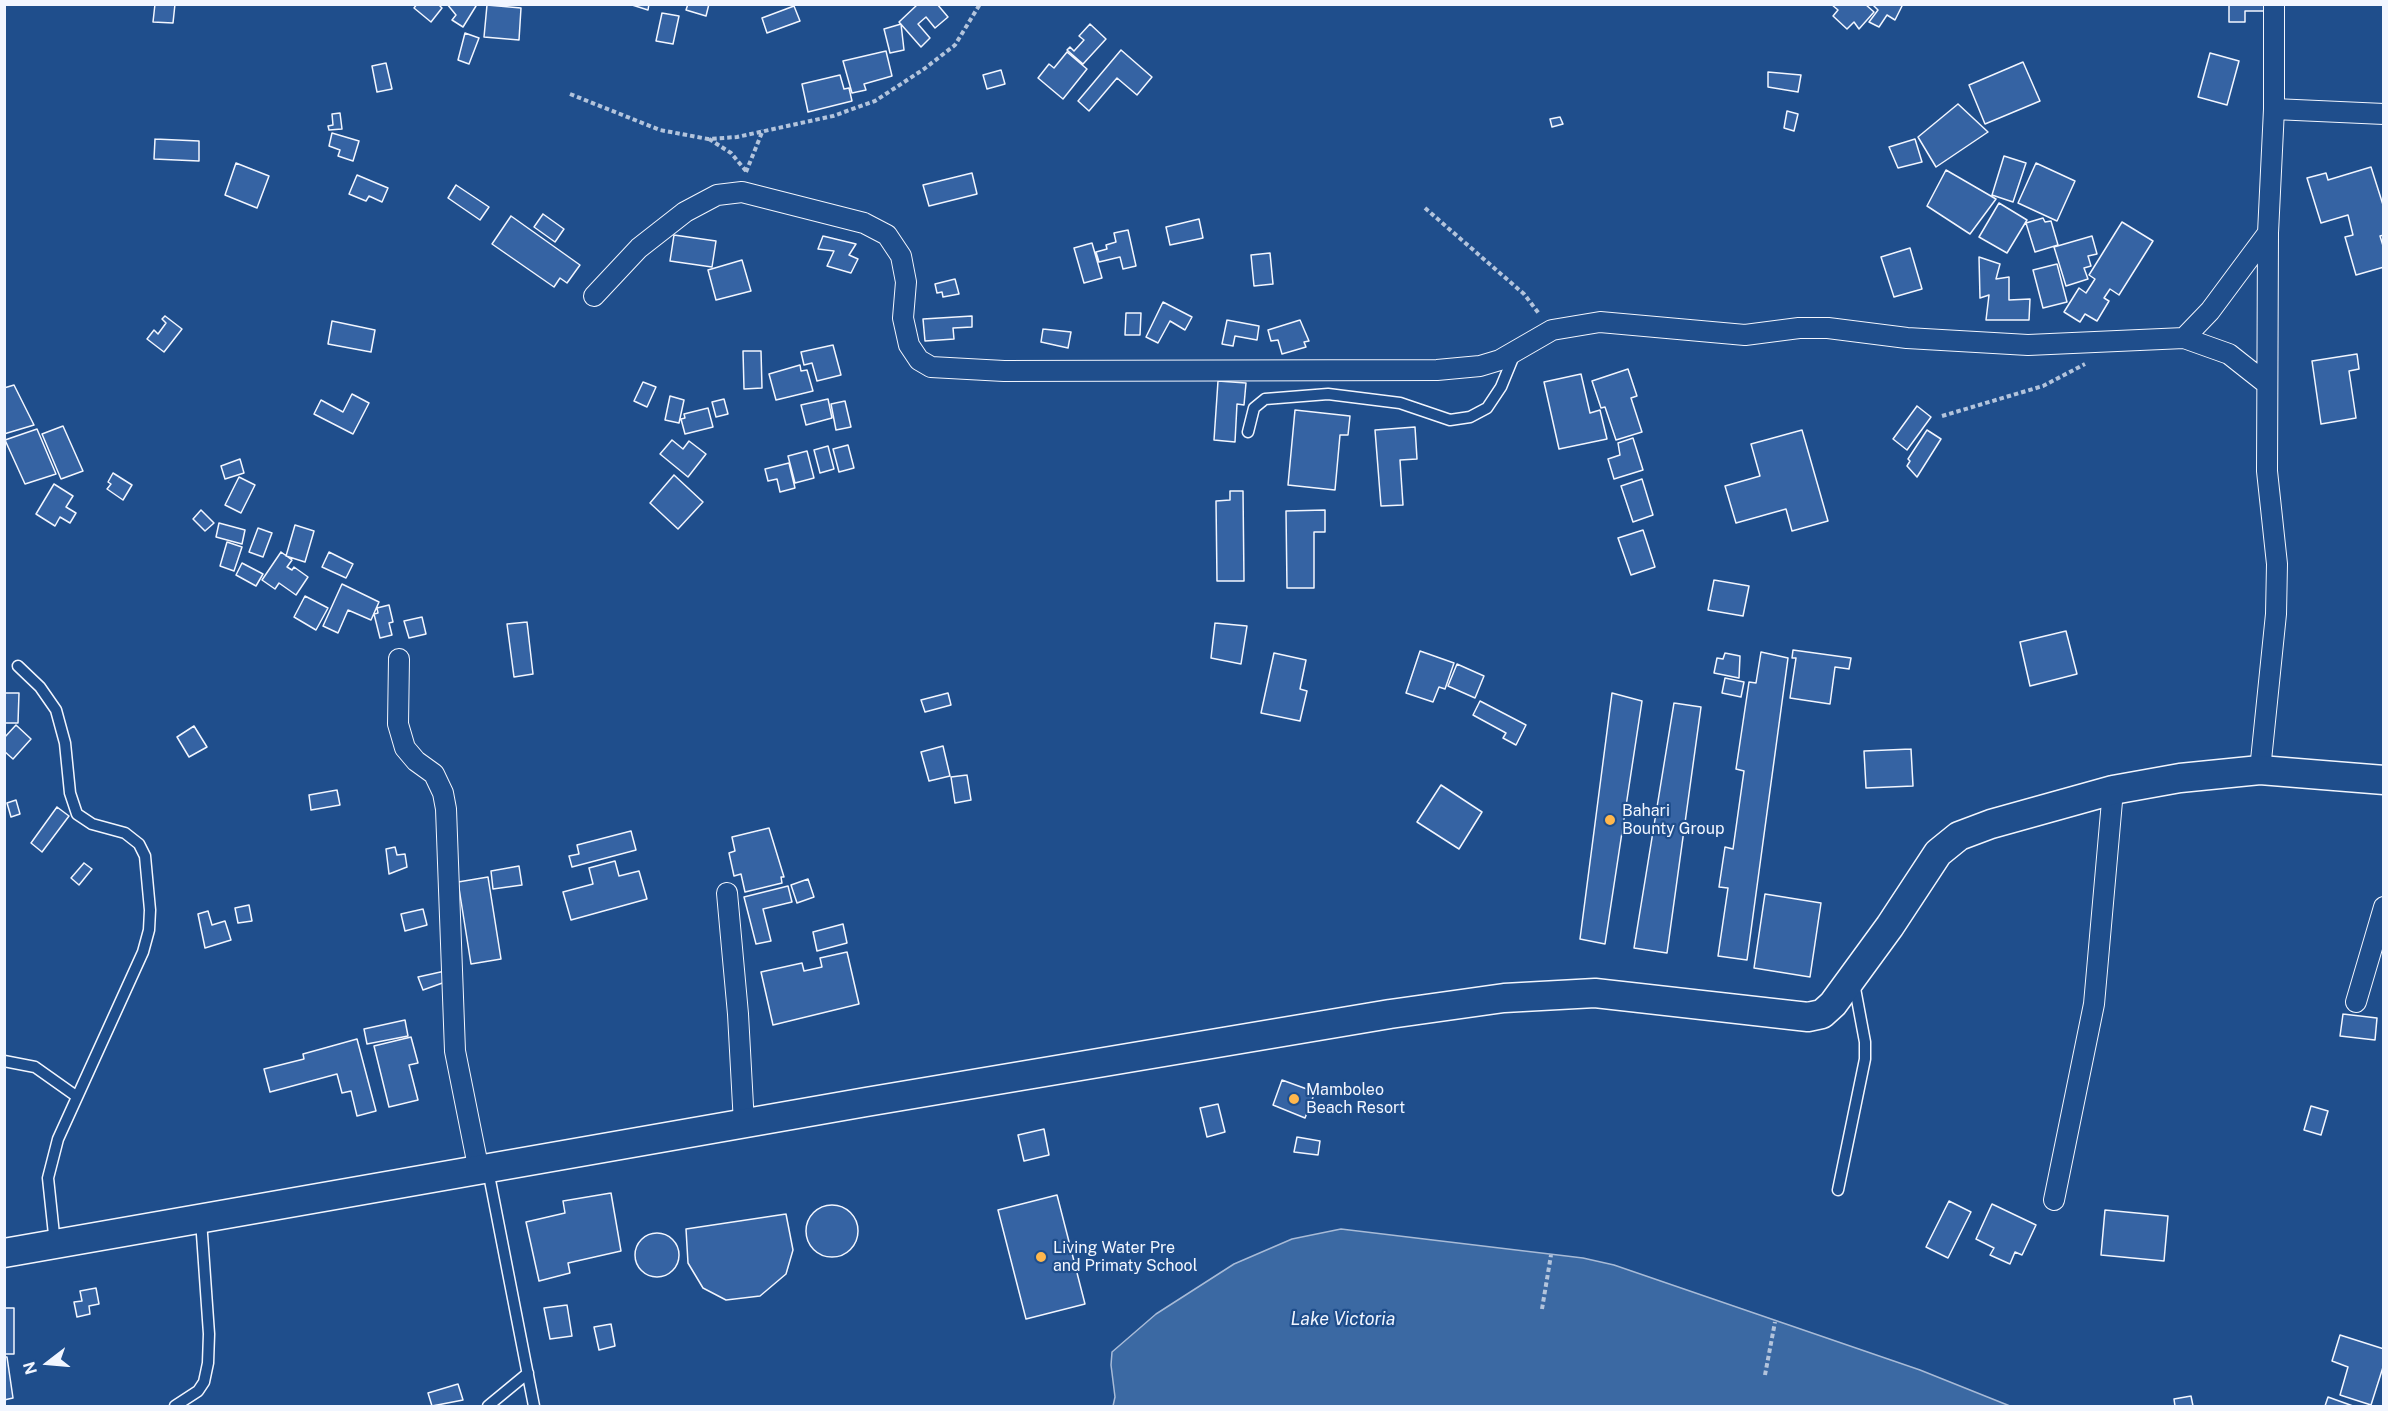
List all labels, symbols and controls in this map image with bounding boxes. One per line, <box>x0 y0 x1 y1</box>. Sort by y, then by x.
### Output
place label: Bahari Bounty Group <box>1622 801 1725 839</box>
marker: Bahari Bounty Group <box>1603 813 1617 827</box>
place label: Mamboleo Beach Resort <box>1306 1080 1405 1118</box>
marker: Mamboleo Beach Resort <box>1287 1092 1301 1106</box>
place label: Living Water Pre and Primaty School <box>1053 1238 1197 1276</box>
marker: Living Water Pre and Primaty School <box>1034 1250 1048 1264</box>
water label: Lake Victoria <box>1291 1308 1395 1330</box>
north arrow <box>18 1333 78 1393</box>
text: N <box>19 1359 41 1377</box>

